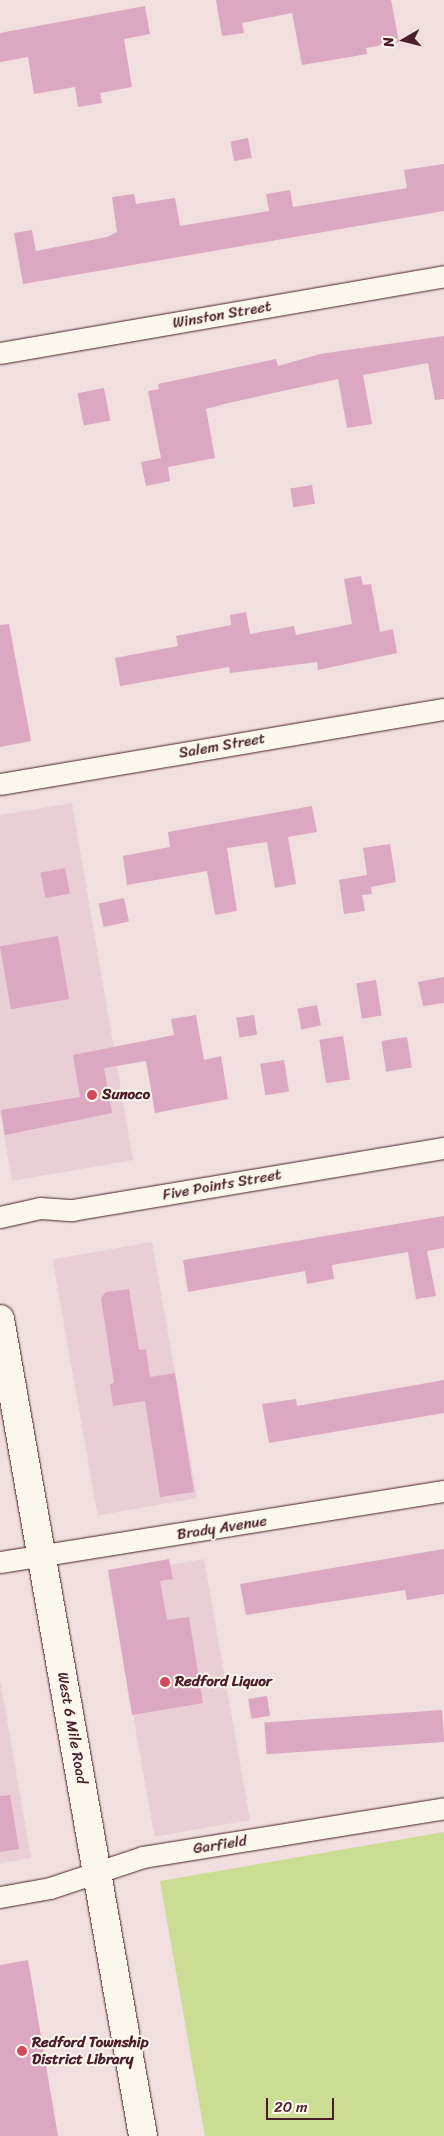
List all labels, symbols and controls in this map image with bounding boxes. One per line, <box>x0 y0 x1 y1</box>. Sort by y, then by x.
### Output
north arrow <box>379 15 429 65</box>
text: N <box>376 36 402 49</box>
street label: Winston Street <box>171 297 273 333</box>
street label: Salem Street <box>177 730 267 762</box>
place label: Sunoco <box>102 1086 150 1104</box>
marker: Sunoco <box>86 1089 98 1101</box>
street label: Five Points Street <box>161 1166 283 1204</box>
street label: Brady Avenue <box>176 1512 268 1544</box>
street label: West 6 Mile Road <box>53 1671 91 1785</box>
place label: Redford Liquor <box>175 1673 272 1691</box>
marker: Redford Liquor <box>159 1676 171 1688</box>
street label: Garfield <box>192 1832 248 1858</box>
place label: Redford Township District Library <box>32 2033 148 2068</box>
marker: Redford Township District Library <box>16 2045 28 2057</box>
scale bar <box>269 2088 336 2120</box>
text: 20 m <box>274 2094 308 2120</box>

